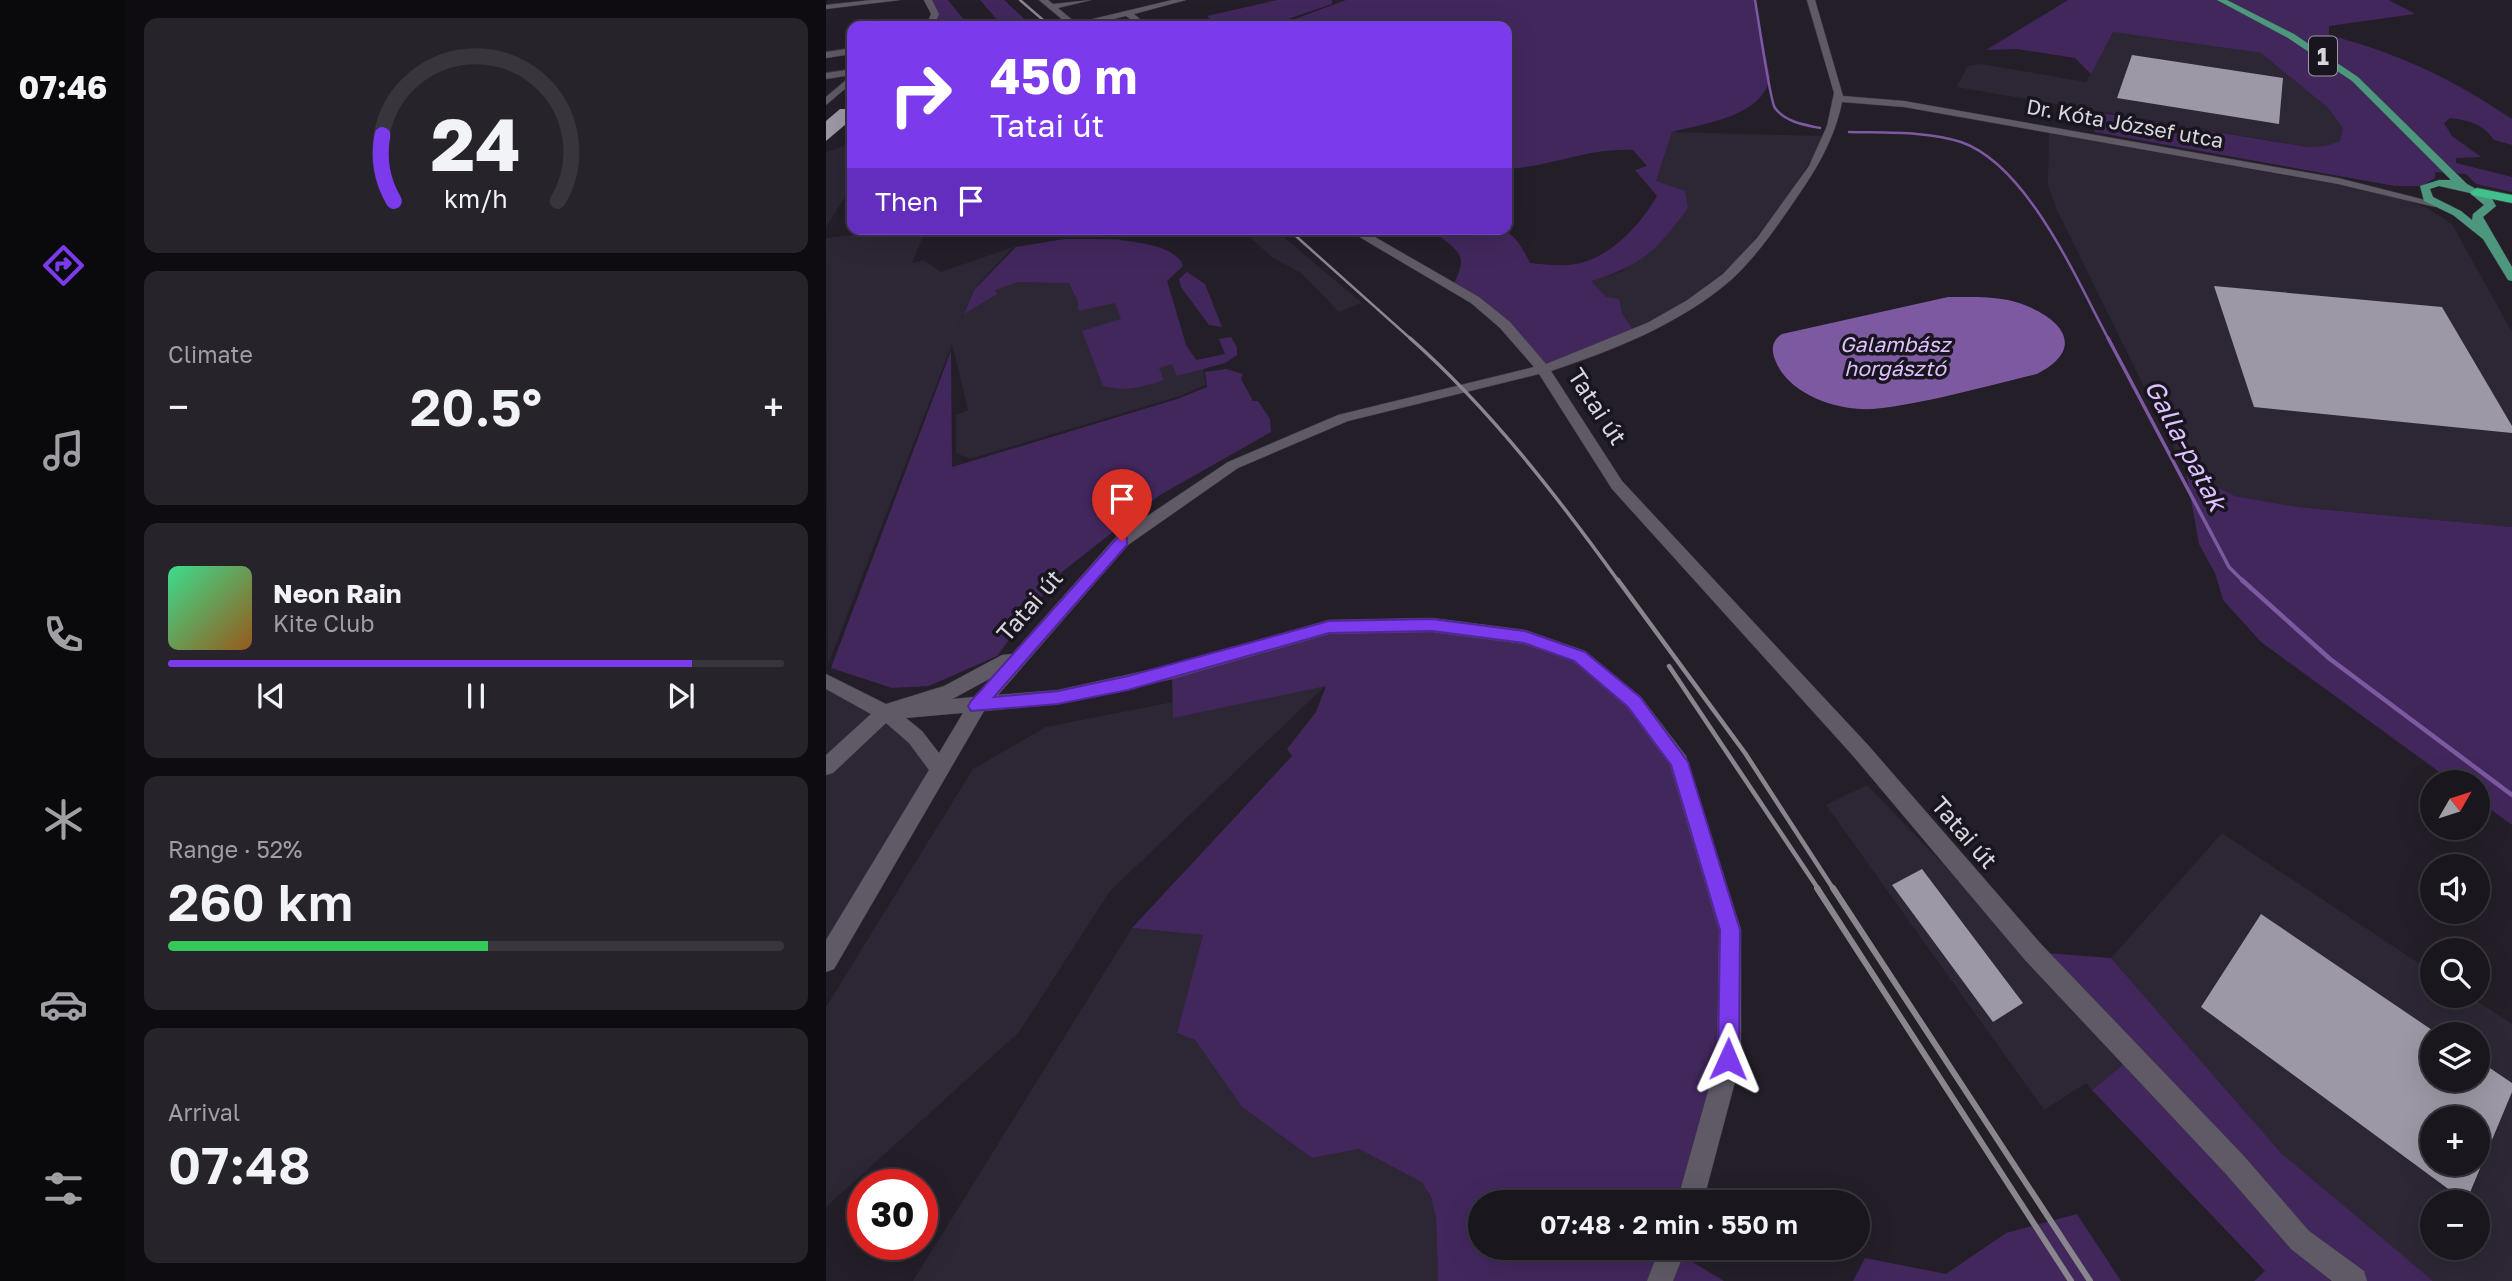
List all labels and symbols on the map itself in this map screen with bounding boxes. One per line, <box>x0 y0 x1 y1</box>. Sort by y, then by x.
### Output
road number: 1 <box>2309 36 2337 76</box>
street label: Dr. Kóta József utca <box>2025 93 2225 153</box>
water label: Galambász horgásztó <box>1840 331 1953 381</box>
street label: Tatai út <box>1562 362 1634 450</box>
water label: Galla-patak <box>2138 374 2235 518</box>
pin <box>1092 469 1152 541</box>
street label: Tatai út <box>990 563 1068 647</box>
north arrow <box>2420 770 2490 840</box>
street label: Tatai út <box>1926 790 2004 874</box>
position arrow <box>1691 1022 1765 1096</box>
speed limit sign: 30 <box>847 1169 938 1260</box>

